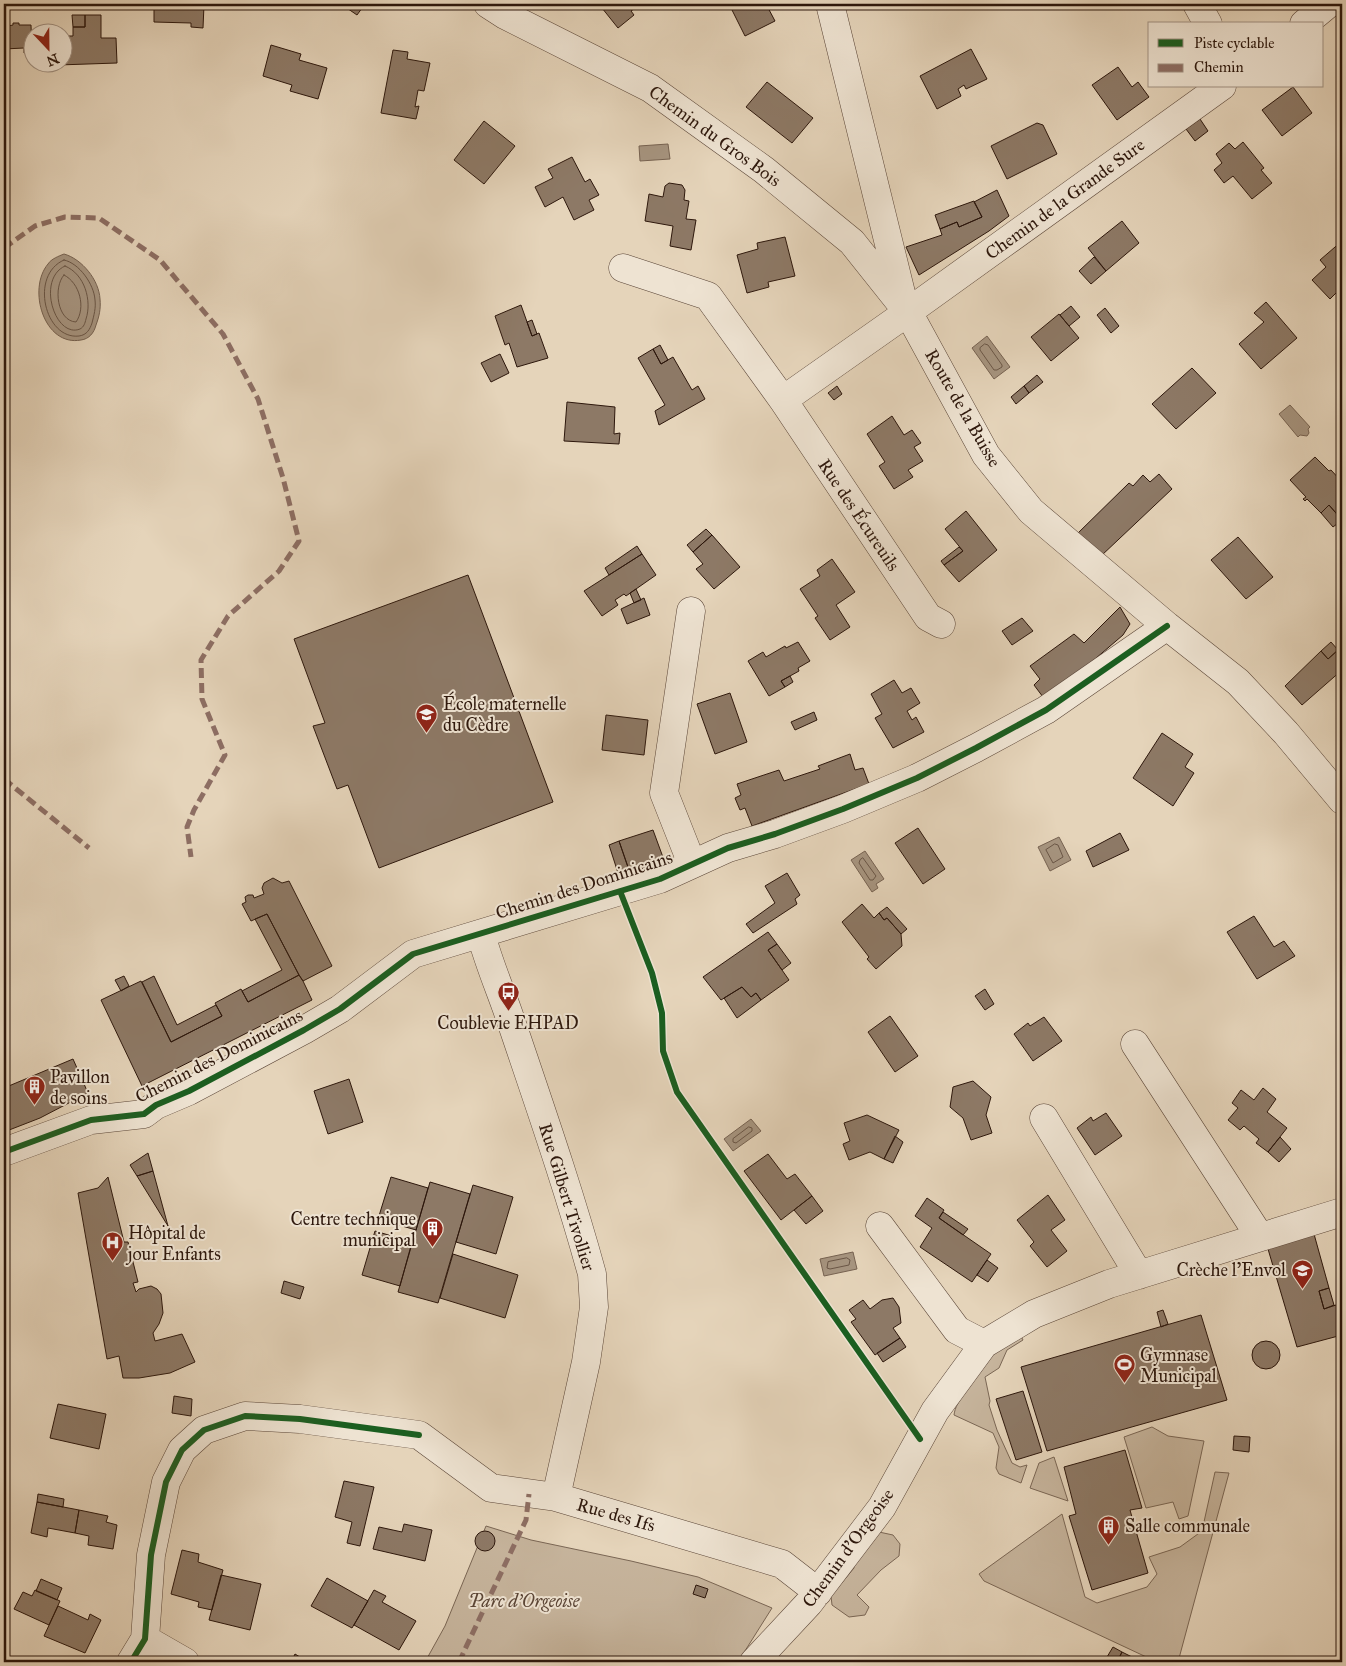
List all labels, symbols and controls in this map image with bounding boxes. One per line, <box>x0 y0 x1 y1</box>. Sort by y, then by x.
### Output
north arrow <box>22 22 72 72</box>
legend <box>1148 22 1324 88</box>
text: Piste cyclable <box>1194 34 1274 52</box>
text: N <box>44 49 61 70</box>
text: Chemin <box>1194 58 1244 76</box>
street label: Chemin du Gros Bois <box>645 81 785 191</box>
street label: Chemin de la Grande Sure <box>981 134 1149 264</box>
street label: Route de la Buisse <box>920 345 1006 471</box>
street label: Rue des Écureuils <box>813 454 906 575</box>
place label: École maternelle du Cèdre <box>443 691 567 736</box>
school or university icon: École maternelle du Cèdre <box>415 702 439 733</box>
street label: Chemin des Dominicains <box>493 846 675 924</box>
bus stop icon: Coublevie EHPAD <box>496 981 520 1012</box>
street label: Chemin des Dominicains <box>132 1004 306 1108</box>
place label: Coublevie EHPAD <box>437 1012 579 1034</box>
place label: Pavillon de soins <box>50 1066 110 1109</box>
building icon: Pavillon de soins <box>22 1075 46 1106</box>
street label: Rue Gilbert Tivollier <box>534 1121 600 1274</box>
place label: Centre technique municipal <box>290 1208 416 1251</box>
building icon: Centre technique municipal <box>420 1217 444 1248</box>
place label: Hôpital de jour Enfants <box>125 1222 221 1265</box>
hospital icon: Hôpital de jour Enfants <box>100 1231 124 1262</box>
school or university icon: Crèche l'Envol <box>1290 1258 1314 1289</box>
place label: Crèche l'Envol <box>1176 1259 1286 1281</box>
place label: Gymnase Municipal <box>1140 1344 1217 1387</box>
sports icon: Gymnase Municipal <box>1112 1353 1136 1384</box>
street label: Chemin d'Orgeoise <box>798 1484 899 1612</box>
street label: Rue des Ifs <box>574 1493 658 1537</box>
building icon: Salle communale <box>1097 1514 1121 1545</box>
place label: Salle communale <box>1125 1515 1250 1537</box>
park label: Parc d'Orgeoise <box>469 1590 581 1612</box>

